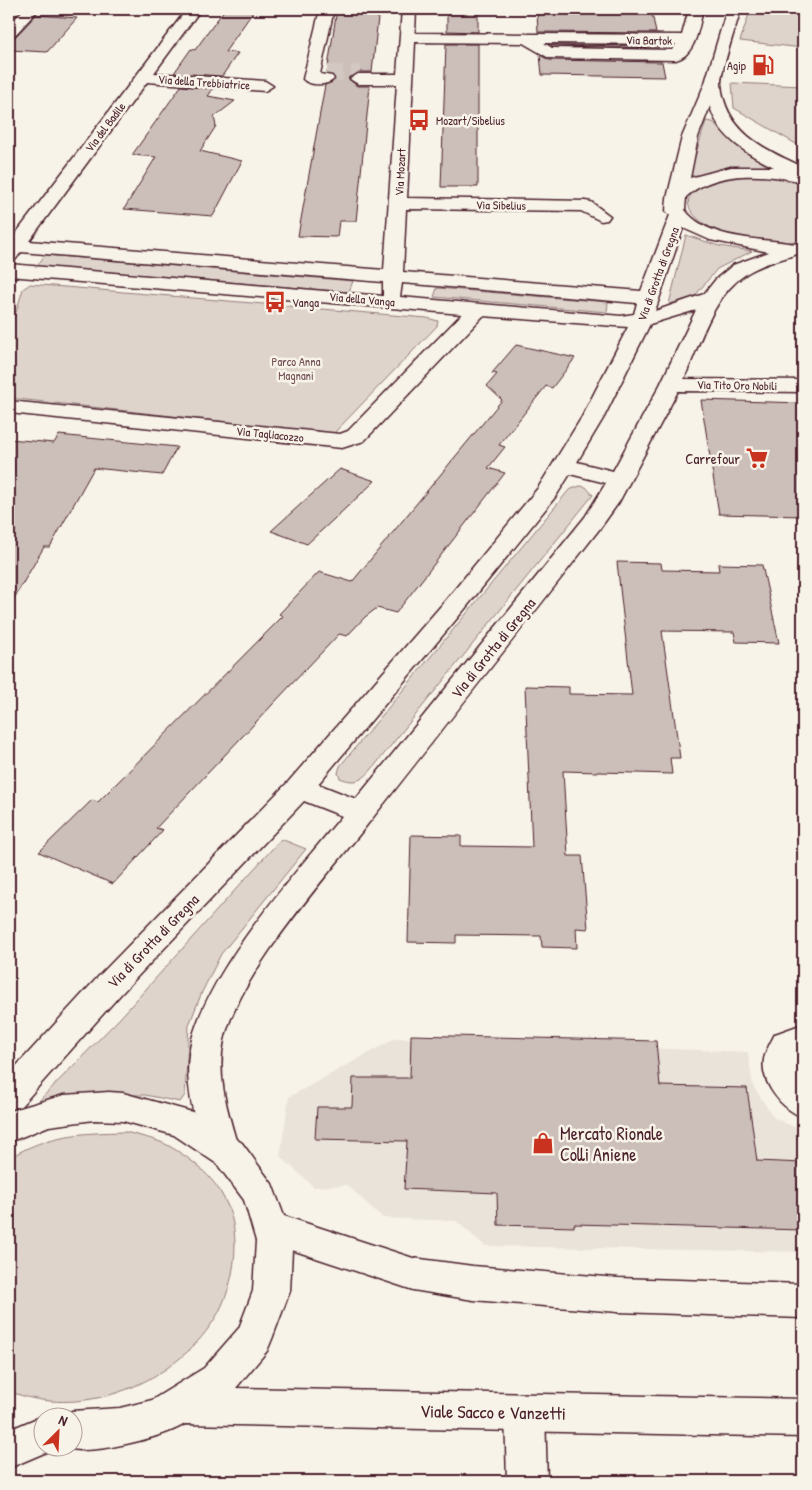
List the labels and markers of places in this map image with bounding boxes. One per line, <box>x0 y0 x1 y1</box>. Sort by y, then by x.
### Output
fuel station icon: Agip <box>750 52 776 78</box>
place label: Agip <box>727 57 746 74</box>
bus stop icon: Mozart/Sibelius <box>406 107 432 133</box>
place label: Mozart/Sibelius <box>436 112 505 129</box>
bus stop icon: Vanga <box>262 289 288 315</box>
place label: Vanga <box>292 294 319 311</box>
supermarket icon: Carrefour <box>744 445 770 471</box>
place label: Carrefour <box>685 448 740 469</box>
place label: Mercato Rionale Colli Aniene <box>560 1121 663 1167</box>
shop icon: Mercato Rionale Colli Aniene <box>530 1130 556 1156</box>

